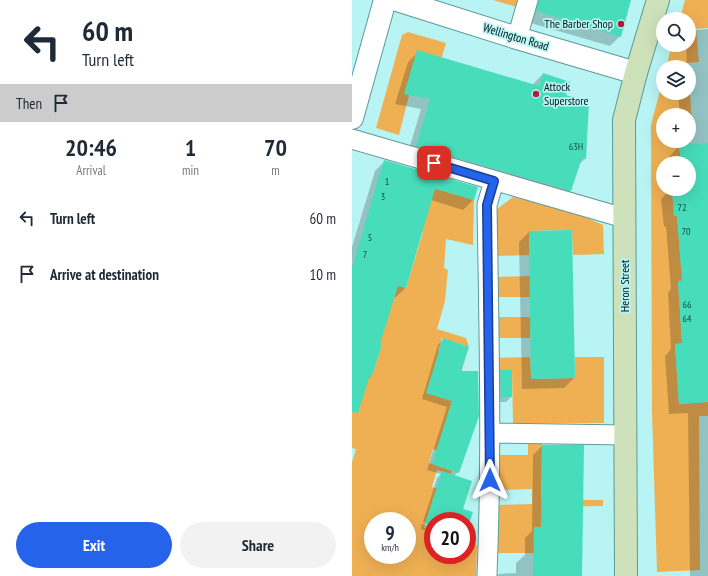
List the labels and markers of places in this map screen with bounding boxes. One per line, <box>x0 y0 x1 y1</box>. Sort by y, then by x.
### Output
place label: The Barber Shop <box>544 16 613 31</box>
marker: The Barber Shop <box>616 19 626 29</box>
place label: Attock Superstore <box>544 79 589 108</box>
marker: Attock Superstore <box>531 89 541 99</box>
pin <box>417 146 451 180</box>

